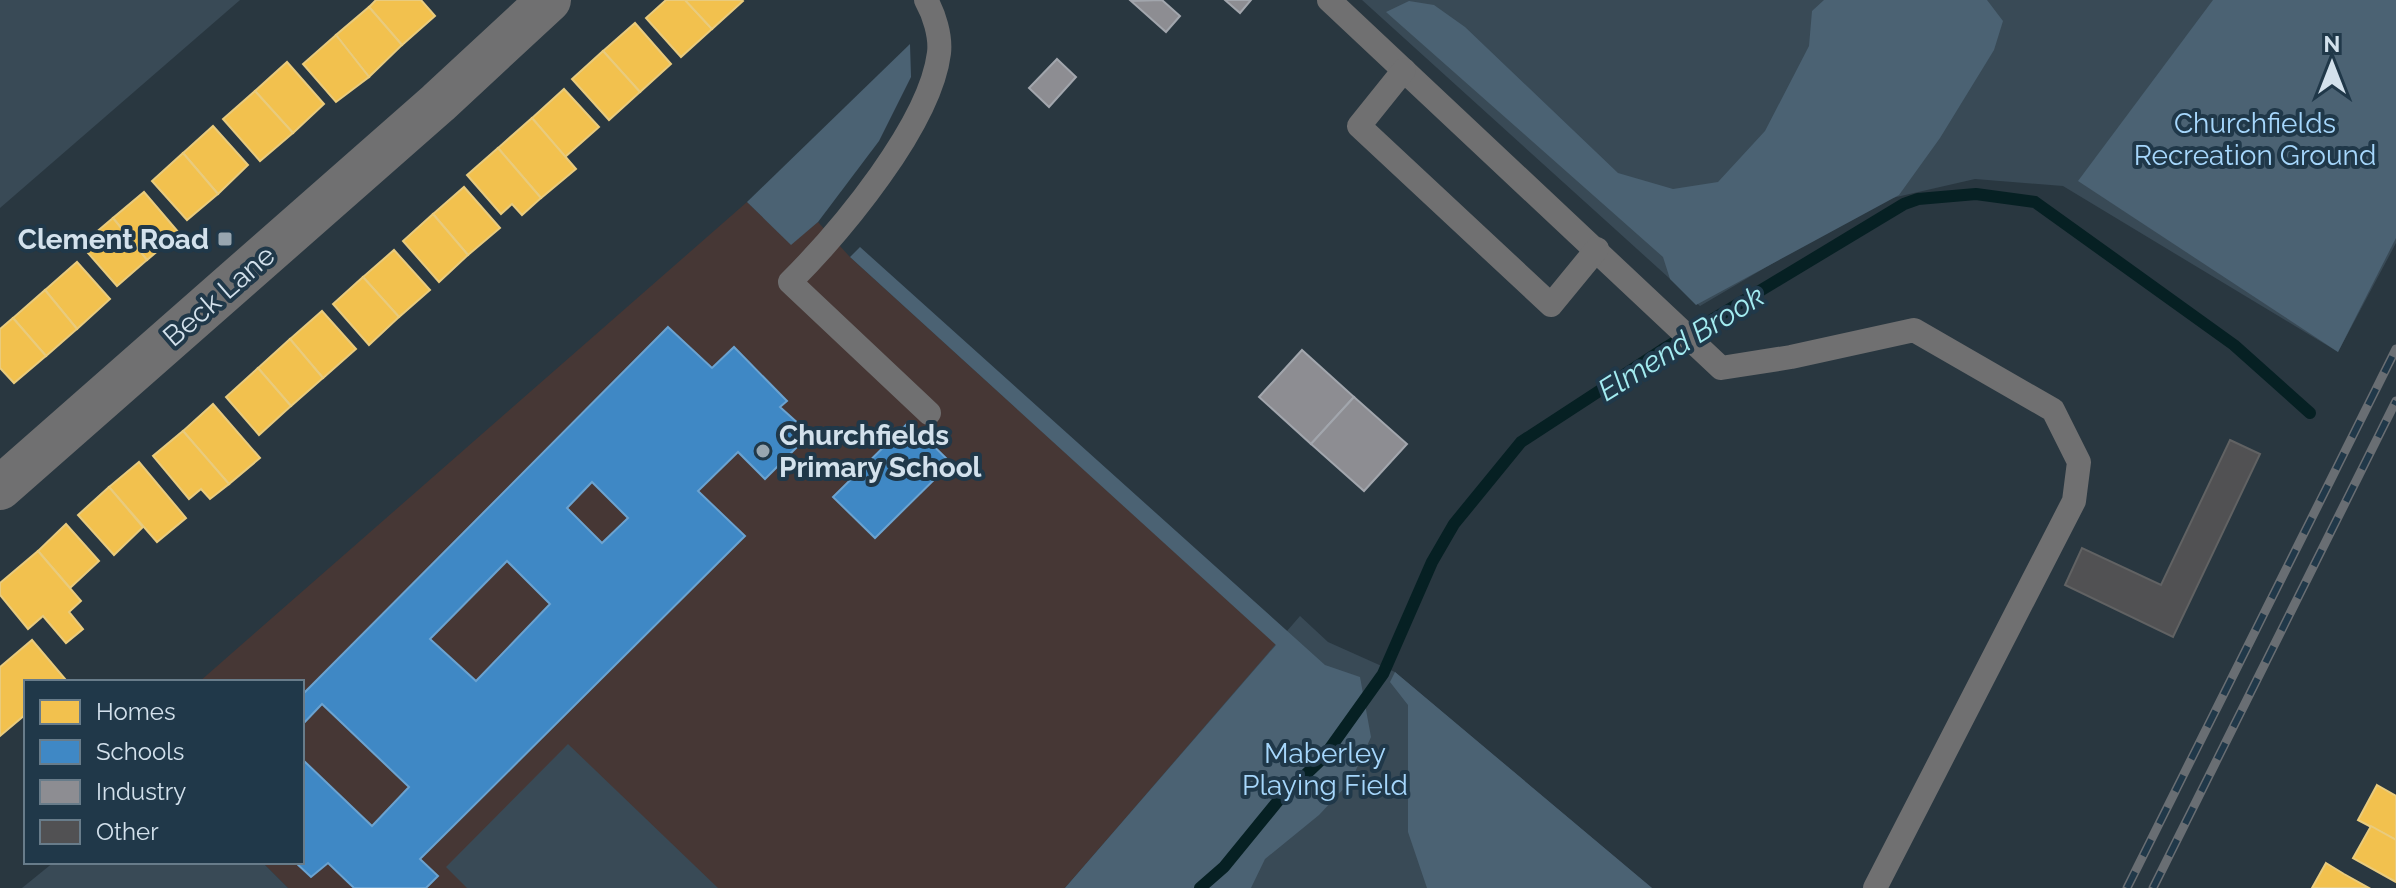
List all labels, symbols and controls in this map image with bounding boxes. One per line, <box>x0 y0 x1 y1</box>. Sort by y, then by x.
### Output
north arrow <box>2292 24 2372 104</box>
text: N <box>2324 31 2340 57</box>
park label: Churchfields Recreation Ground <box>2134 107 2376 172</box>
place label: Clement Road <box>18 223 209 256</box>
marker: Clement Road <box>216 230 234 248</box>
street label: Beck Lane <box>157 239 281 353</box>
water label: Elmend Brook <box>1591 278 1771 408</box>
place label: Churchfields Primary School <box>779 419 982 484</box>
marker: Churchfields Primary School <box>754 442 772 460</box>
legend <box>24 680 304 864</box>
text: Homes <box>96 697 176 726</box>
text: Schools <box>96 737 184 766</box>
park label: Maberley Playing Field <box>1242 737 1408 802</box>
text: Industry <box>96 777 186 806</box>
text: Other <box>96 817 159 846</box>

